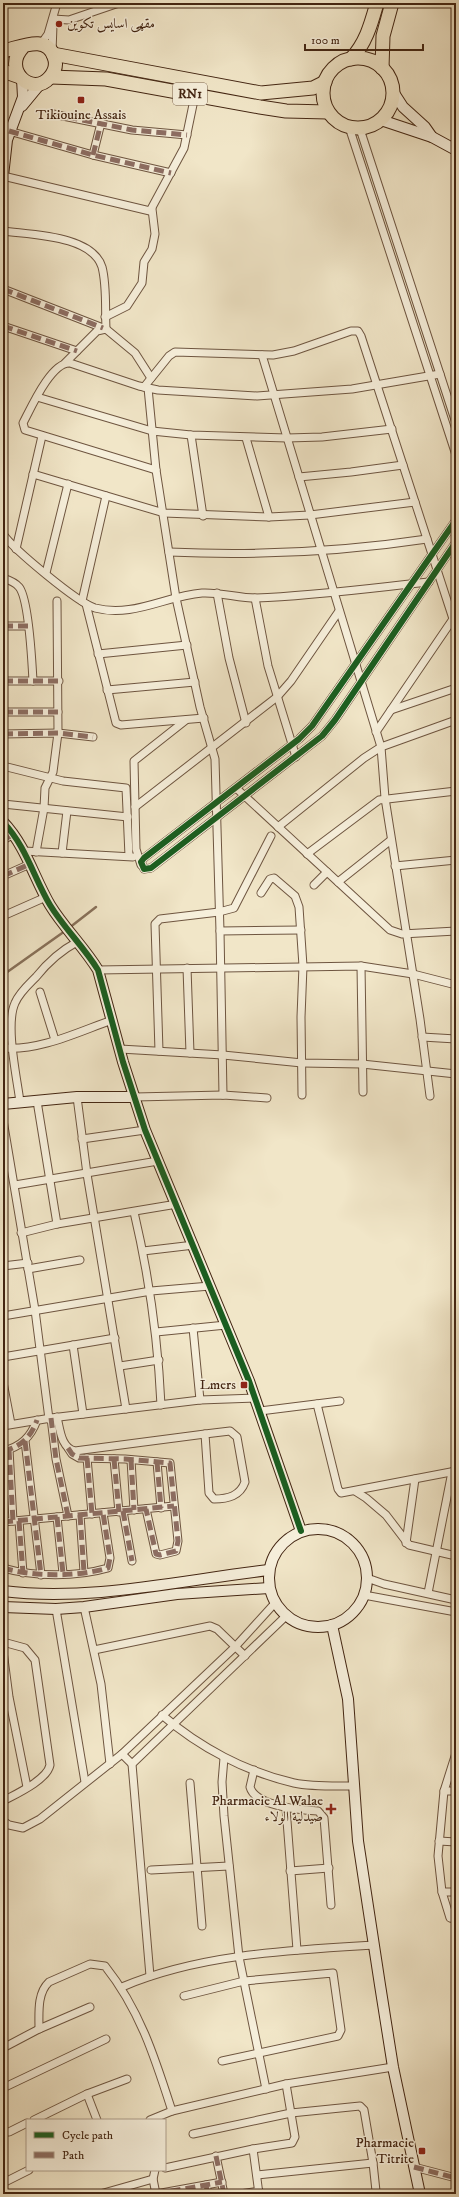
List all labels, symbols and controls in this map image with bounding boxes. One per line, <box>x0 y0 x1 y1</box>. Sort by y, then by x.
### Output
place label: مقهى اسايس تكوين <box>67 15 155 33</box>
marker: مقهى اسايس تكوين <box>54 19 64 29</box>
scale bar <box>305 26 423 52</box>
text: 100 m <box>311 33 340 48</box>
road number: RN1 <box>173 83 207 105</box>
marker: Tikiouine Assais <box>76 95 86 105</box>
place label: Tikiouine Assais <box>36 106 127 124</box>
place label: Lmers <box>200 1376 236 1394</box>
marker: Lmers <box>239 1380 249 1390</box>
place label: Pharmacie Al Walae صيدلية الولاء <box>211 1792 323 1826</box>
marker: Pharmacie Al Walae صيدلية الولاء <box>326 1804 336 1814</box>
legend <box>26 2119 166 2171</box>
text: Cycle path <box>62 2128 114 2143</box>
place label: Pharmacie Titrite <box>355 2134 414 2168</box>
marker: Pharmacie Titrite <box>417 2146 427 2156</box>
text: Path <box>62 2148 85 2163</box>

